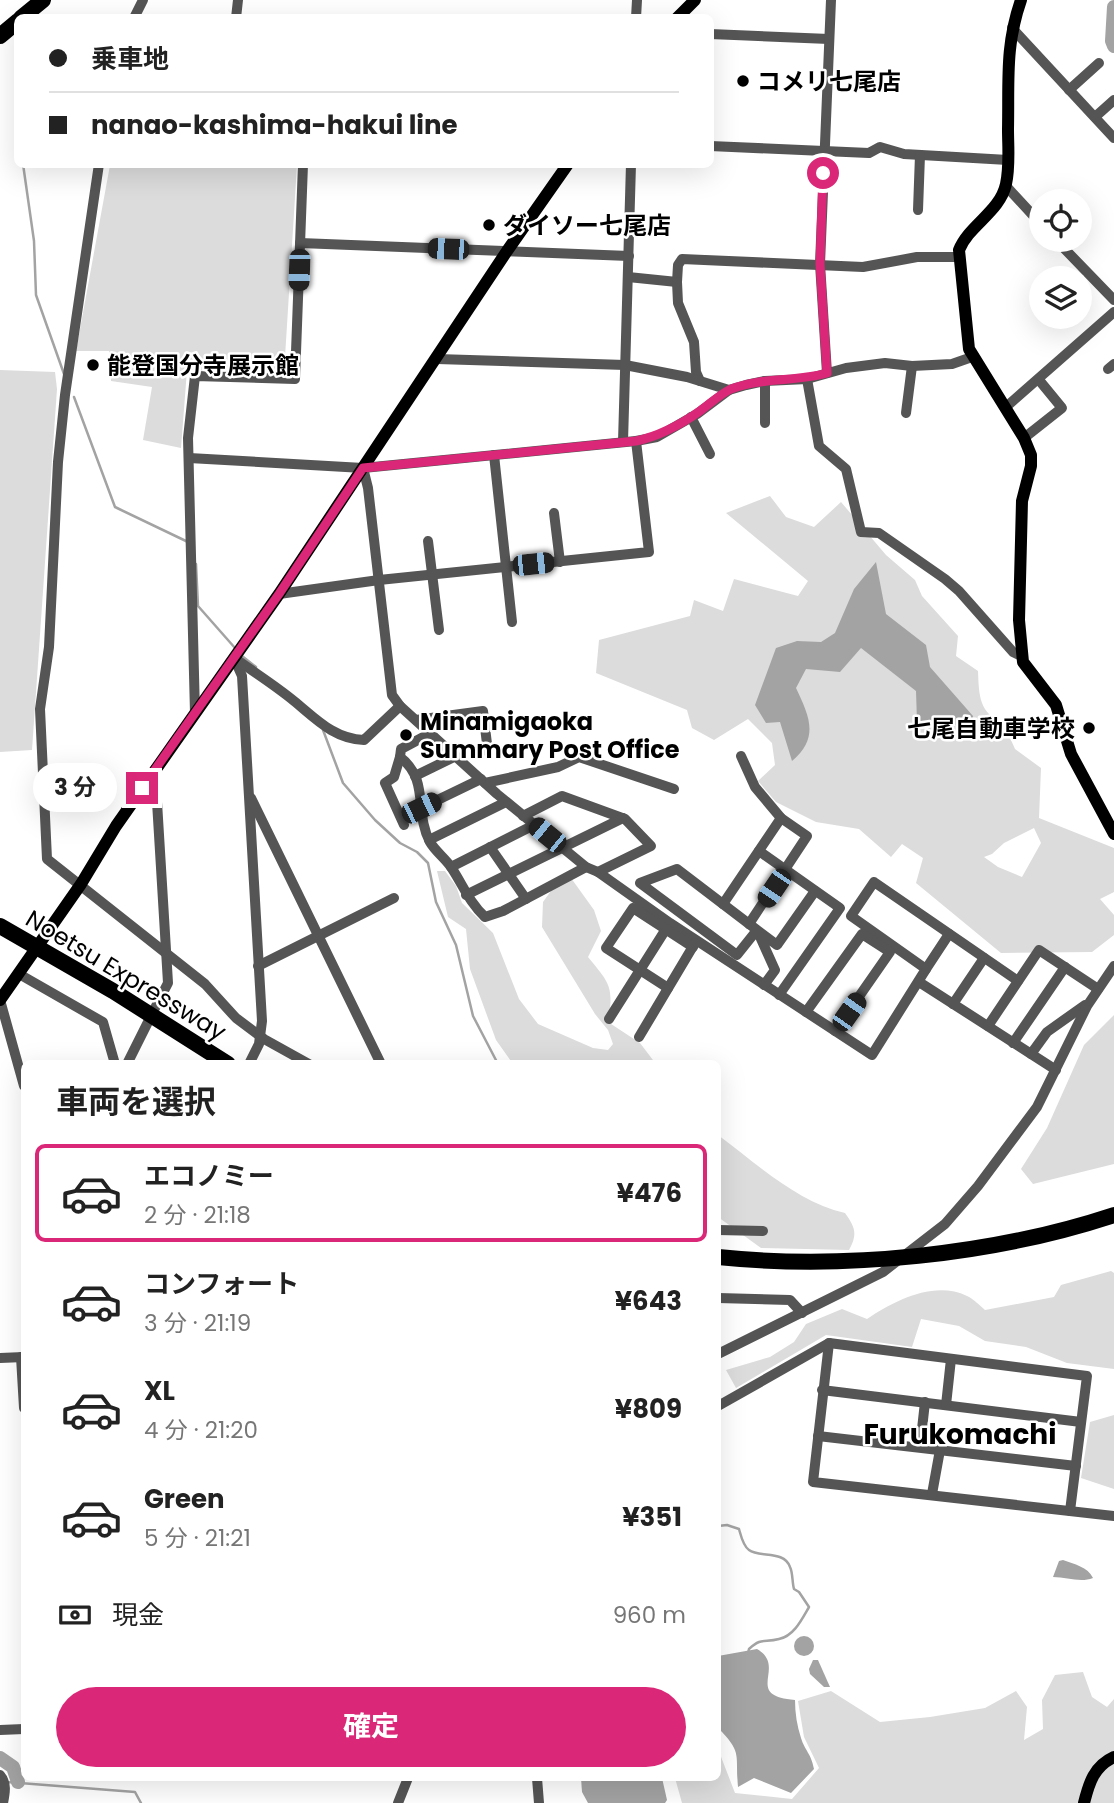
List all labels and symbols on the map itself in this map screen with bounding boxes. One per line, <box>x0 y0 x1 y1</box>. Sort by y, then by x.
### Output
place label: コメリ七尾店 <box>757 65 901 98</box>
marker: コメリ七尾店 <box>735 73 751 89</box>
route start <box>807 157 839 189</box>
place label: ダイソー七尾店 <box>503 209 671 242</box>
marker: ダイソー七尾店 <box>481 217 497 233</box>
car <box>427 238 470 260</box>
car <box>288 249 311 291</box>
place label: 能登国分寺展示館 <box>107 349 299 382</box>
marker: 能登国分寺展示館 <box>85 357 101 373</box>
car <box>512 551 555 577</box>
place label: Minamigaoka Summary Post Office <box>420 705 680 766</box>
place label: 七尾自動車学校 <box>907 712 1075 745</box>
marker: 七尾自動車学校 <box>1081 720 1097 736</box>
marker: Minamigaoka Summary Post Office <box>398 727 414 743</box>
callout: 3 分 <box>33 764 118 812</box>
route end <box>126 772 158 804</box>
car <box>398 789 445 827</box>
car <box>525 814 570 856</box>
car <box>754 865 795 911</box>
street label: Noetsu Expressway <box>20 902 233 1048</box>
car <box>829 989 870 1035</box>
district label: Furukomachi <box>864 1415 1056 1454</box>

